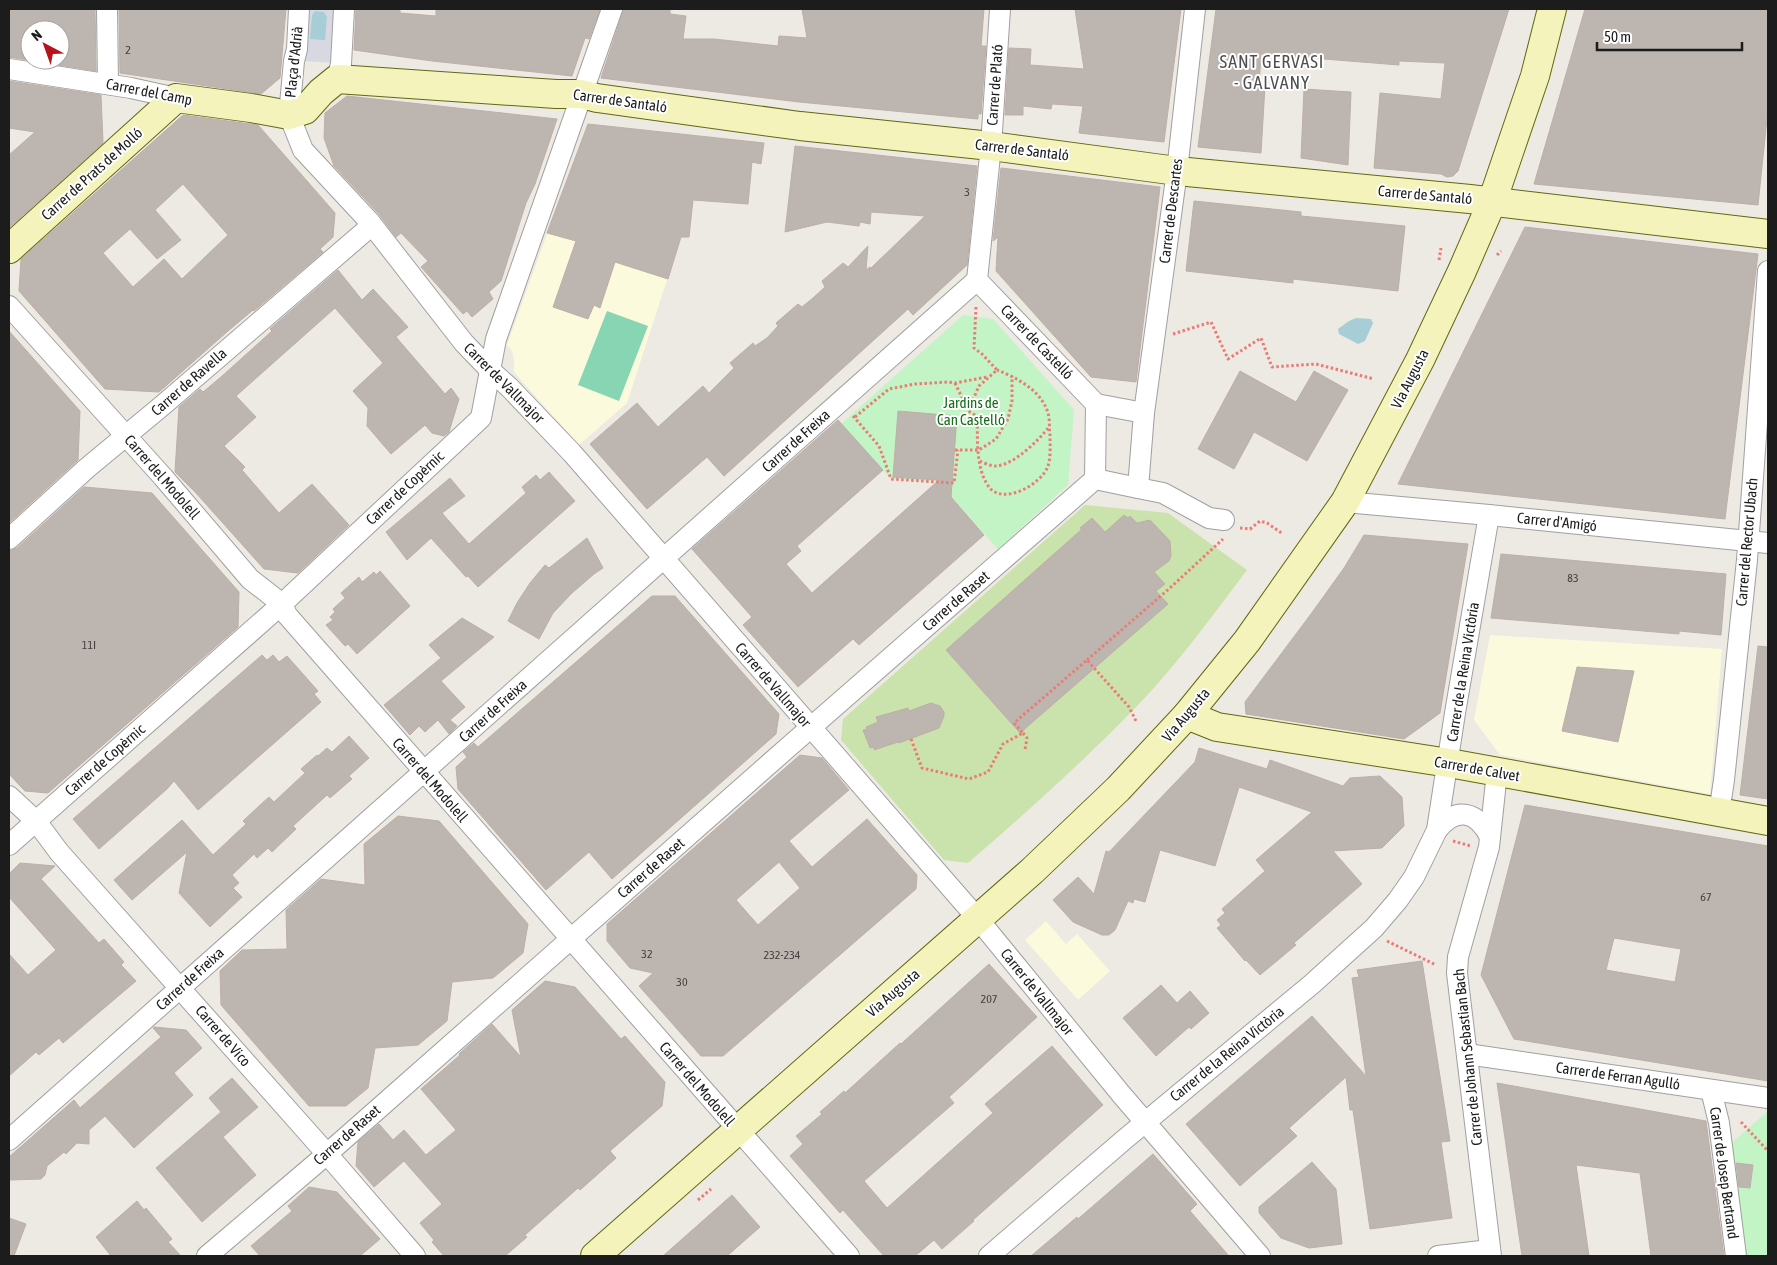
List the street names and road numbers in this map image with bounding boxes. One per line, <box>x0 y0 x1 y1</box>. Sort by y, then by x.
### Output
street label: Plaça d'Adrià <box>281 25 306 99</box>
street label: Carrer de Plató <box>983 44 1006 126</box>
street label: Carrer del Camp <box>105 75 194 108</box>
street label: Carrer de Santaló <box>572 86 668 116</box>
street label: Carrer de Prats de Molló <box>38 124 146 223</box>
street label: Carrer de Santaló <box>974 135 1070 164</box>
street label: Carrer de Descartes <box>1156 158 1185 264</box>
street label: Carrer de Santaló <box>1377 182 1473 207</box>
street label: Carrer de Castelló <box>998 301 1077 382</box>
street label: Carrer de Vallmajor <box>461 339 548 427</box>
street label: Carrer de Ravella <box>148 344 230 419</box>
street label: Via Augusta <box>1387 346 1432 411</box>
street label: Carrer de Freixa <box>758 406 833 475</box>
street label: Carrer del Modolell <box>121 431 203 522</box>
street label: Carrer de Copèrnic <box>362 447 447 528</box>
street label: Carrer del Rector Ubach <box>1732 477 1761 607</box>
street label: Carrer d'Amigó <box>1516 509 1598 534</box>
street label: Carrer de Raset <box>919 567 992 634</box>
street label: Carrer de la Reina Victòria <box>1443 601 1482 743</box>
street label: Carrer de Vallmajor <box>732 639 815 731</box>
street label: Carrer de Freixa <box>455 676 530 745</box>
street label: Via Augusta <box>1158 684 1213 745</box>
street label: Carrer de Copèrnic <box>61 720 148 799</box>
street label: Carrer del Modolell <box>389 734 471 825</box>
street label: Carrer de Calvet <box>1433 753 1521 784</box>
street label: Carrer de Raset <box>614 834 687 901</box>
street label: Carrer de Freixa <box>152 944 227 1013</box>
street label: Carrer de Vallmajor <box>997 945 1078 1039</box>
street label: Via Augusta <box>863 965 923 1020</box>
street label: Carrer de Johann Sebastian Bach <box>1450 968 1485 1146</box>
street label: Carrer de Vico <box>192 1002 254 1070</box>
street label: Carrer de la Reina Victòria <box>1166 1003 1287 1105</box>
street label: Carrer del Modolell <box>656 1038 738 1129</box>
street label: Carrer de Ferran Agulló <box>1555 1058 1681 1093</box>
street label: Carrer de Raset <box>310 1101 383 1168</box>
street label: Carrer de Josep Bertrand <box>1707 1106 1742 1240</box>

